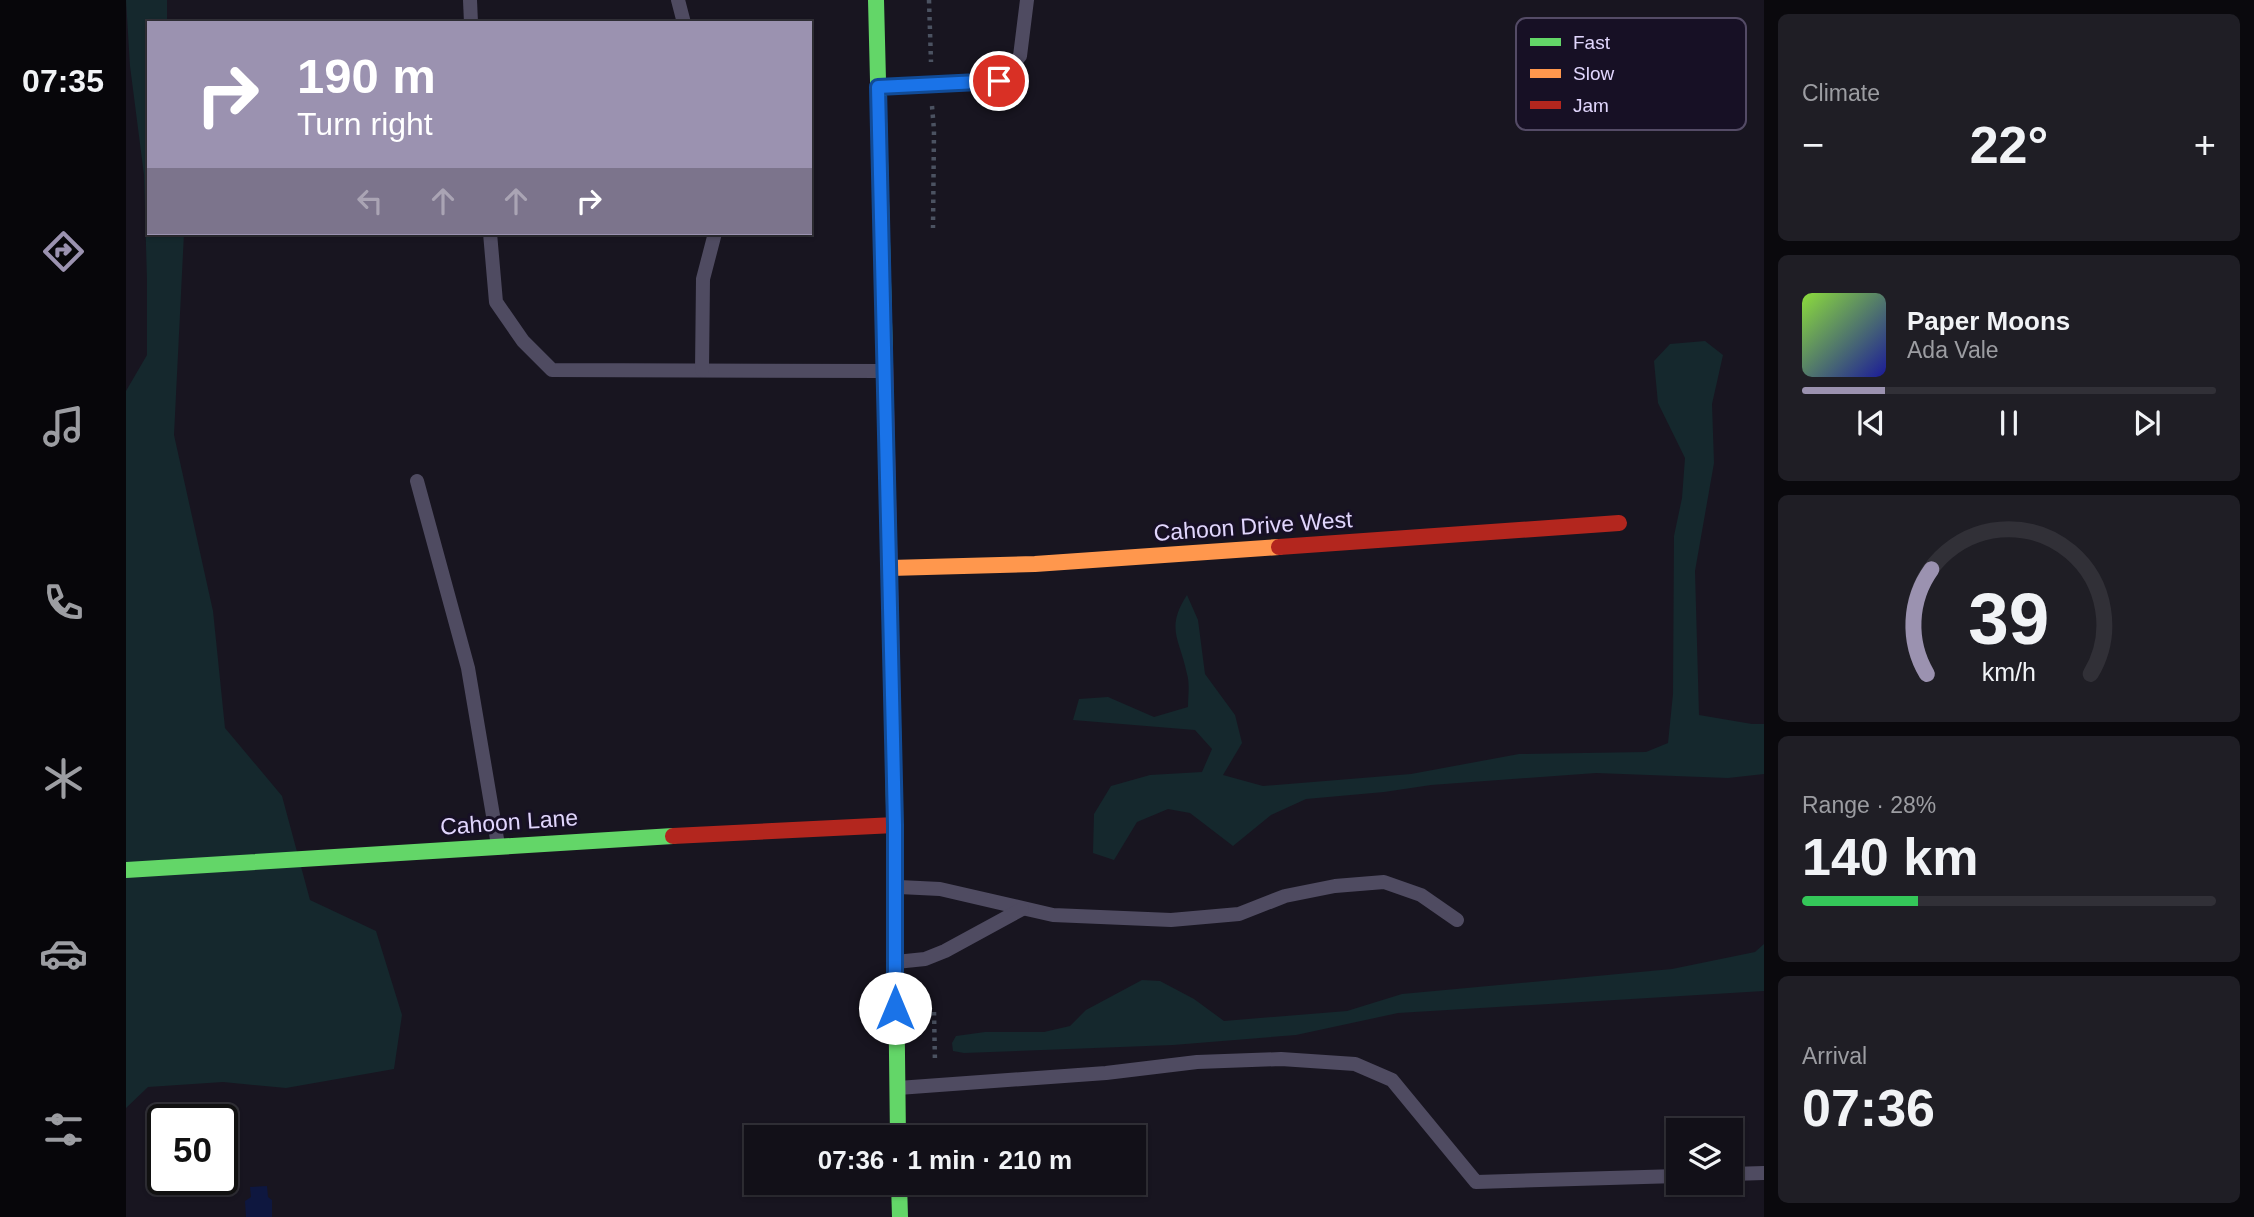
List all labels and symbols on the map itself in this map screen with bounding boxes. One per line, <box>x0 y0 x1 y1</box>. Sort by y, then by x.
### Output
legend <box>1516 18 1746 130</box>
text: Fast <box>1573 32 1611 53</box>
pin <box>969 51 1029 111</box>
text: Slow <box>1573 63 1614 84</box>
text: Jam <box>1573 95 1609 116</box>
street label: Cahoon Drive West <box>1153 506 1354 546</box>
street label: Cahoon Lane <box>439 804 579 840</box>
position arrow <box>858 971 932 1045</box>
speed limit sign: 50 <box>147 1104 238 1195</box>

